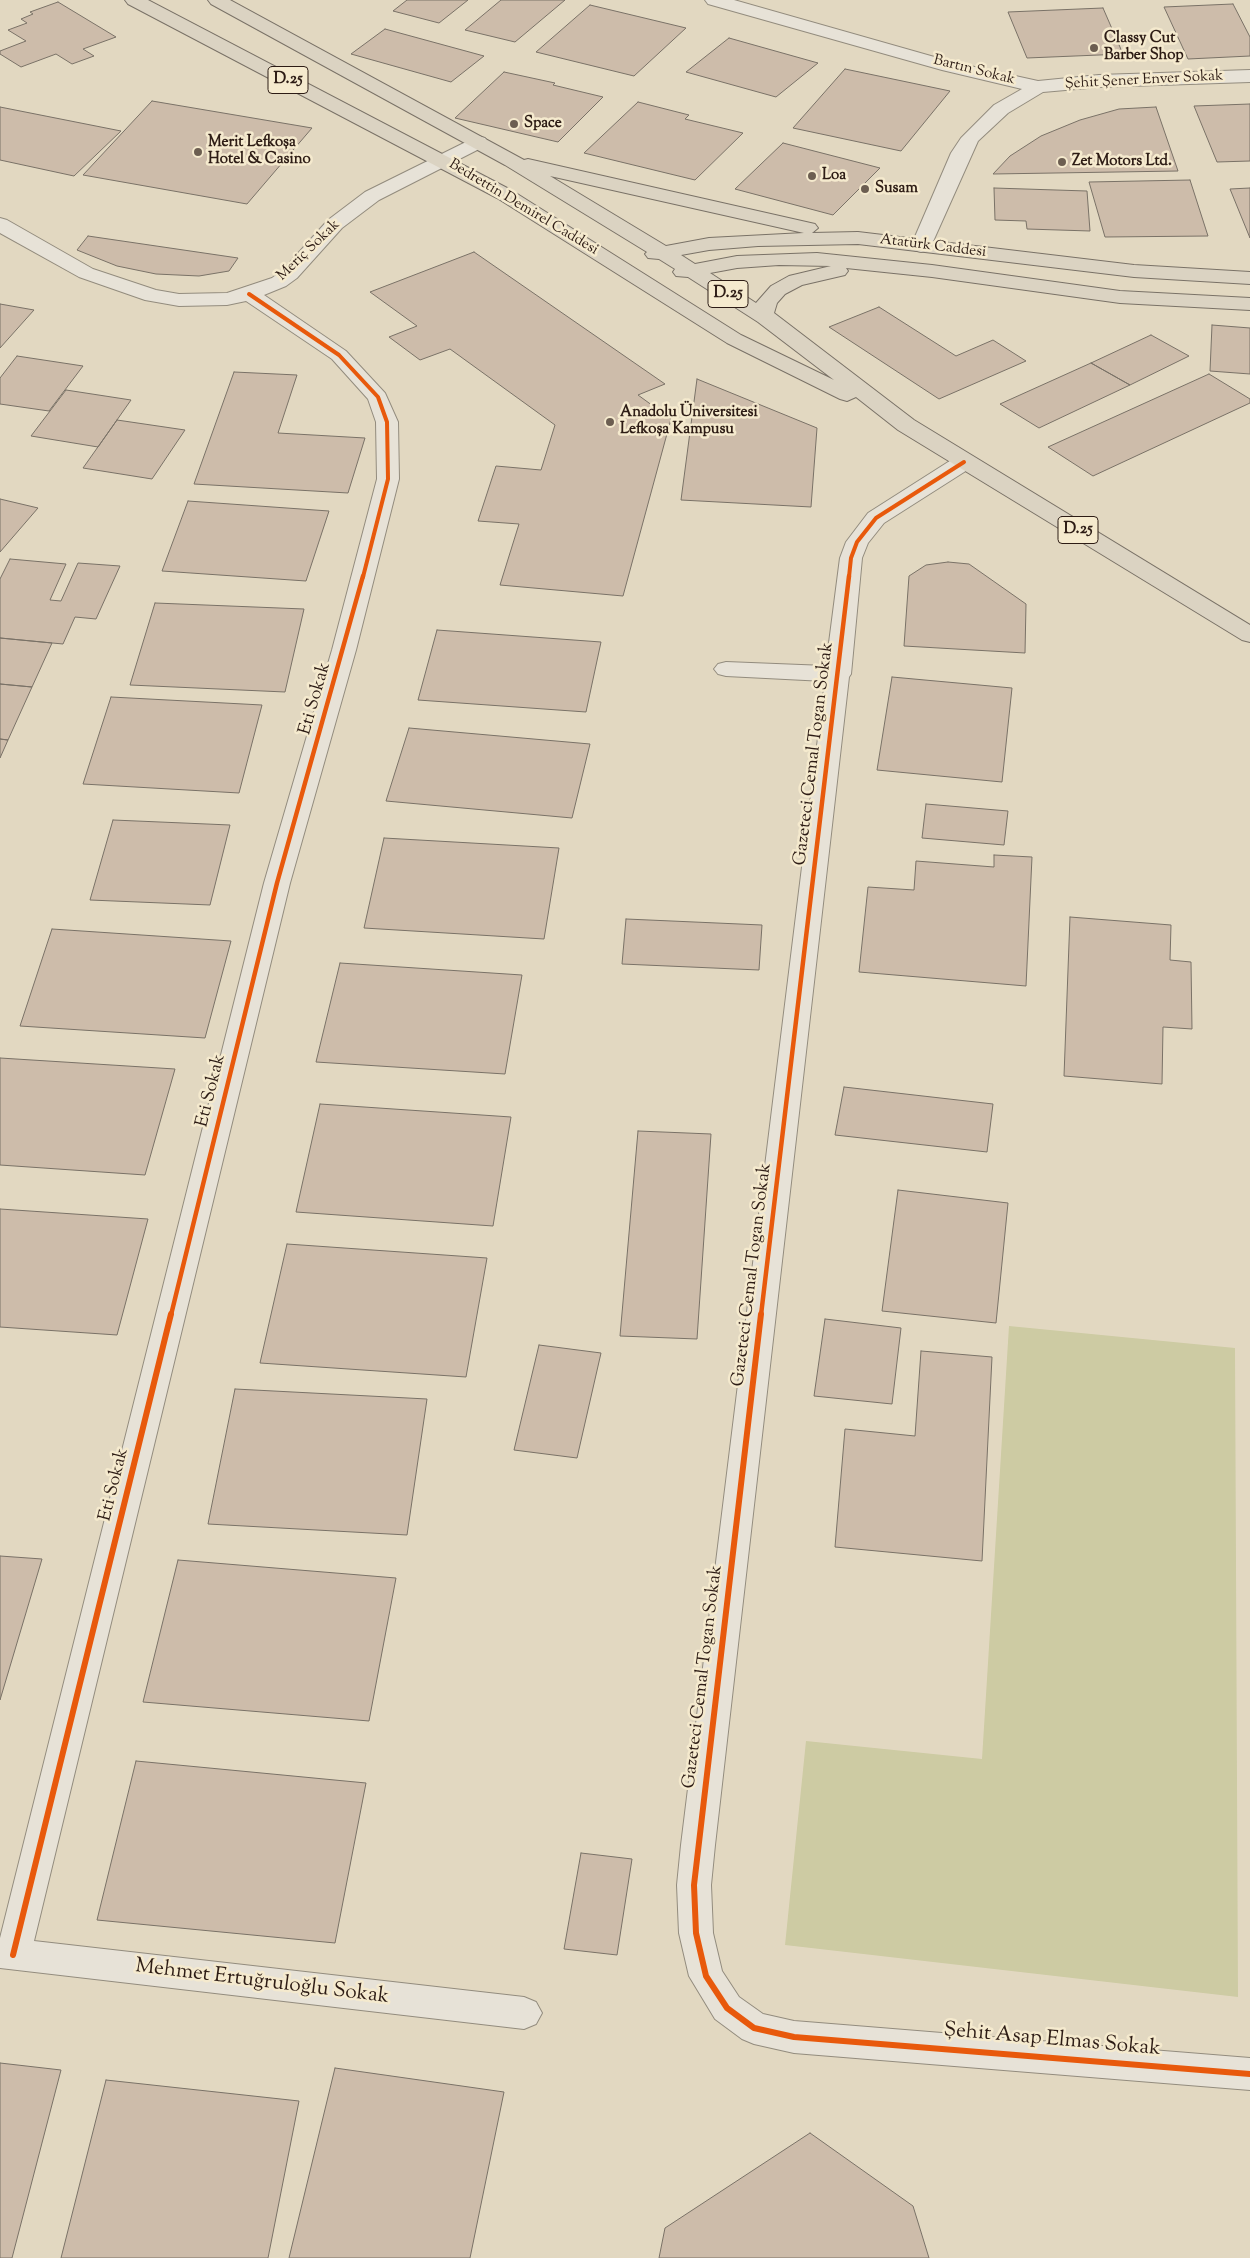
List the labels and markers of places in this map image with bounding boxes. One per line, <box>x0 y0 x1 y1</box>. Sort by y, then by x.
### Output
place label: Classy Cut Barber Shop <box>1104 30 1184 65</box>
marker: Classy Cut Barber Shop <box>1088 42 1100 54</box>
place label: Space <box>524 115 562 133</box>
marker: Space <box>508 118 520 130</box>
place label: Merit Lefkoşa Hotel & Casino <box>208 134 311 169</box>
marker: Merit Lefkoşa Hotel & Casino <box>192 146 204 158</box>
place label: Zet Motors Ltd. <box>1072 153 1172 171</box>
marker: Zet Motors Ltd. <box>1056 156 1068 168</box>
place label: Loa <box>822 167 846 185</box>
marker: Loa <box>806 170 818 182</box>
place label: Susam <box>875 180 918 198</box>
marker: Susam <box>859 183 871 195</box>
place label: Anadolu Üniversitesi Lefkoşa Kampusu <box>620 404 758 439</box>
marker: Anadolu Üniversitesi Lefkoşa Kampusu <box>604 416 616 428</box>

